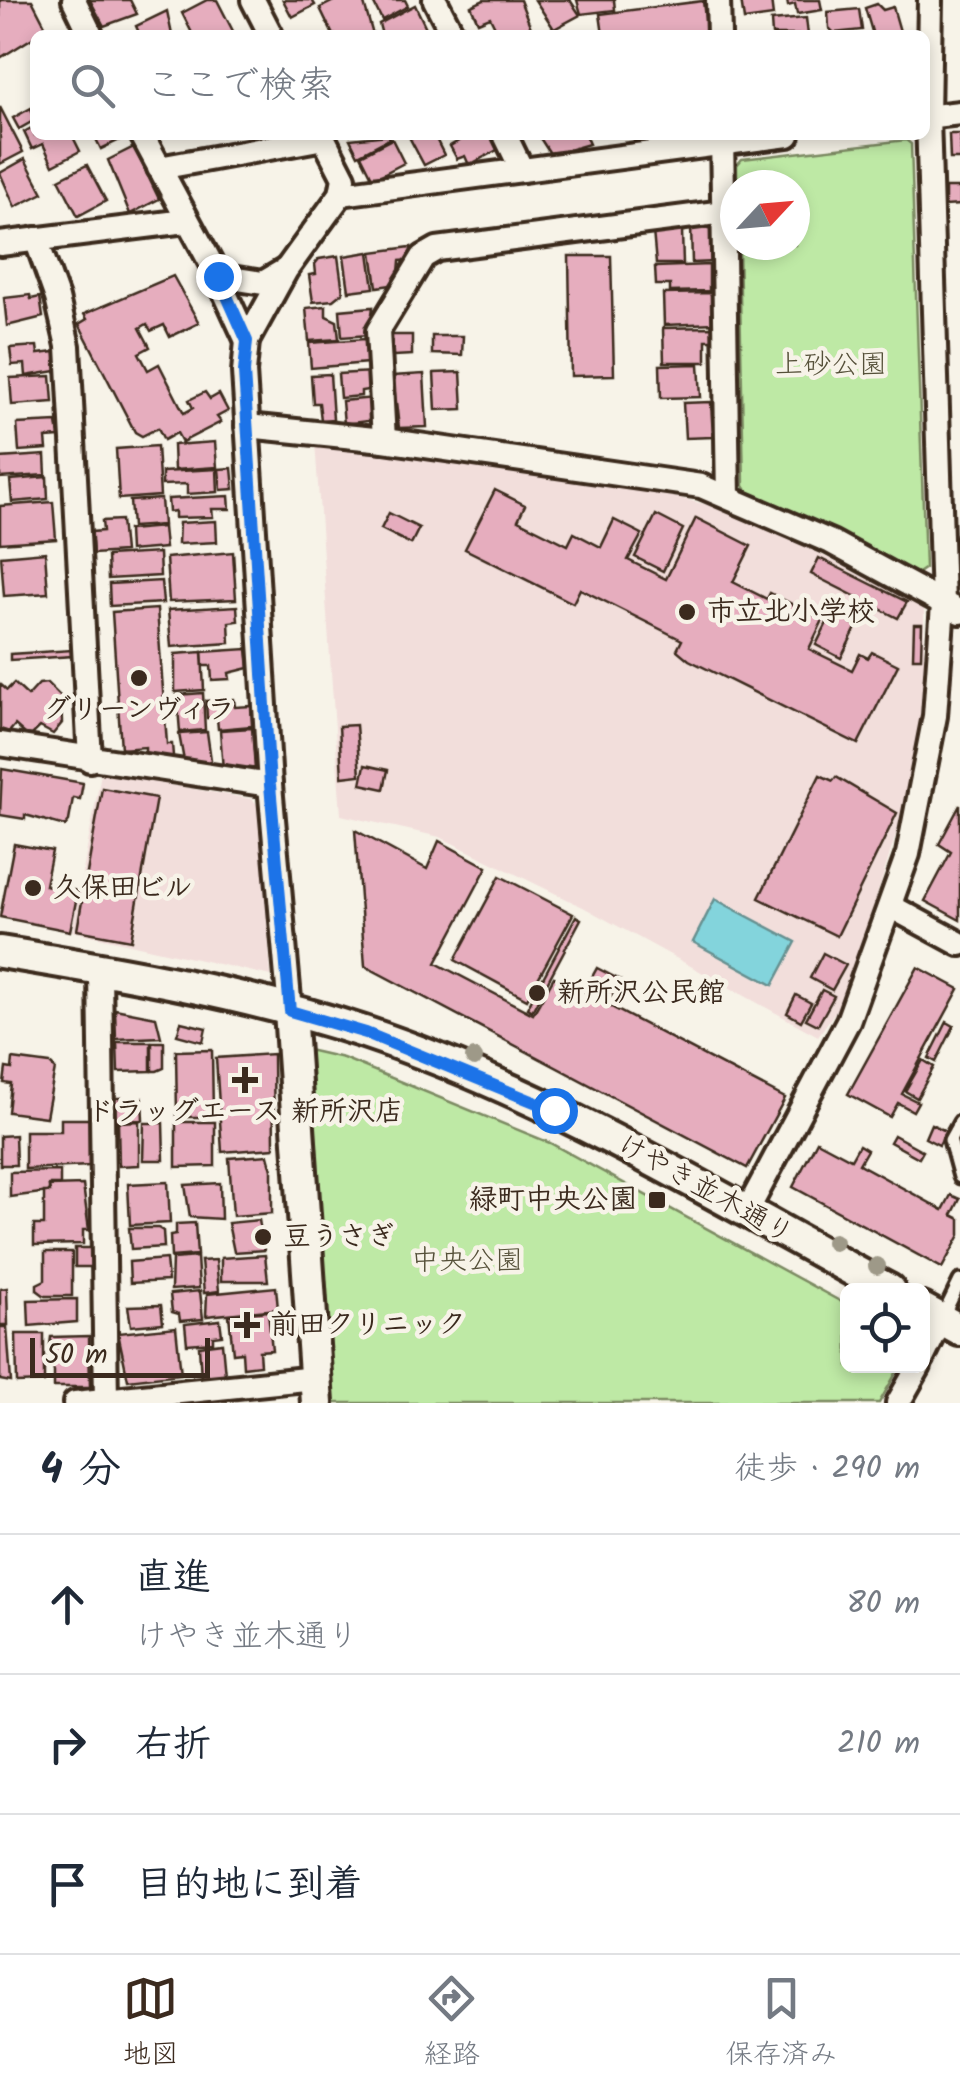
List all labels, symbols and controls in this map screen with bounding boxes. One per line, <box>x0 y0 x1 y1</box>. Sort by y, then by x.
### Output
search box <box>30 30 930 140</box>
text: ここで検索 <box>145 57 335 117</box>
icon: search <box>65 58 120 113</box>
north arrow <box>720 170 810 260</box>
route end <box>196 254 242 300</box>
park label: 上砂公園 <box>775 343 887 388</box>
place label: 市立北小学校 <box>707 590 875 635</box>
marker: 市立北小学校 <box>676 601 698 623</box>
marker: グリーンヴィラ <box>128 667 150 689</box>
place label: グリーンヴィラ <box>43 688 235 733</box>
place label: 久保田ビル <box>53 866 192 911</box>
marker: 久保田ビル <box>22 877 44 899</box>
place label: 新所沢公民館 <box>557 971 725 1016</box>
marker: 新所沢公民館 <box>526 982 548 1004</box>
marker: ドラッグエース 新所沢店 <box>234 1069 256 1091</box>
route start <box>532 1088 578 1134</box>
place label: ドラッグエース 新所沢店 <box>87 1090 403 1135</box>
street label: けやき並木通り <box>608 1123 802 1257</box>
place label: 緑町中央公園 <box>469 1178 637 1223</box>
marker: 緑町中央公園 <box>646 1189 668 1211</box>
place label: 豆うさぎ <box>283 1215 395 1260</box>
marker: 豆うさぎ <box>252 1226 274 1248</box>
park label: 中央公園 <box>411 1239 523 1284</box>
map controls <box>840 1283 930 1373</box>
button: locate <box>840 1283 930 1373</box>
place label: 前田クリニック <box>270 1303 466 1348</box>
marker: 前田クリニック <box>234 1312 260 1338</box>
scale bar <box>30 1333 210 1378</box>
text: 50 m <box>45 1333 108 1378</box>
text: 4 分 <box>40 1437 121 1504</box>
text: 徒歩 · 290 m <box>734 1444 920 1495</box>
text: 直進 <box>135 1549 211 1609</box>
icon: ahead <box>40 1577 95 1632</box>
text: 80 m <box>846 1579 920 1630</box>
text: けやき並木通り <box>135 1612 359 1663</box>
text: 右折 <box>135 1716 211 1776</box>
icon: right <box>40 1717 95 1772</box>
text: 210 m <box>837 1719 920 1770</box>
text: 目的地に到着 <box>135 1856 363 1916</box>
icon: arrive <box>40 1857 95 1912</box>
tab: 地図 <box>123 1971 179 2078</box>
tab: 経路 <box>424 1971 480 2078</box>
tab: 保存済み <box>725 1971 837 2078</box>

